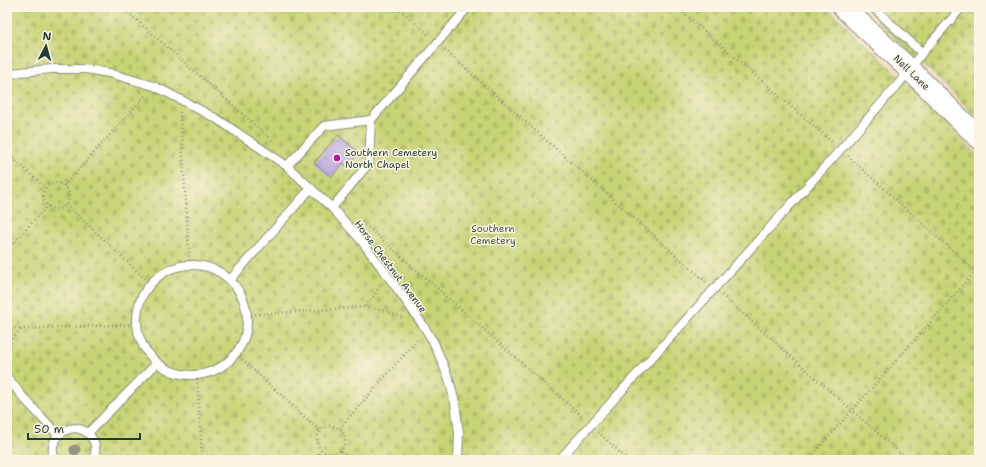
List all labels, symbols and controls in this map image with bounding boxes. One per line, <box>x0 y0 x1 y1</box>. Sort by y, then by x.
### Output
north arrow <box>26 26 66 66</box>
text: N <box>42 29 52 44</box>
street label: Nell Lane <box>891 52 933 93</box>
place label: Southern Cemetery North Chapel <box>345 146 437 171</box>
marker: Southern Cemetery North Chapel <box>332 153 342 163</box>
street label: Horse Chestnut Avenue <box>351 217 430 315</box>
park label: Southern Cemetery <box>470 222 516 247</box>
scale bar <box>28 415 140 441</box>
text: 50 m <box>34 421 64 437</box>

